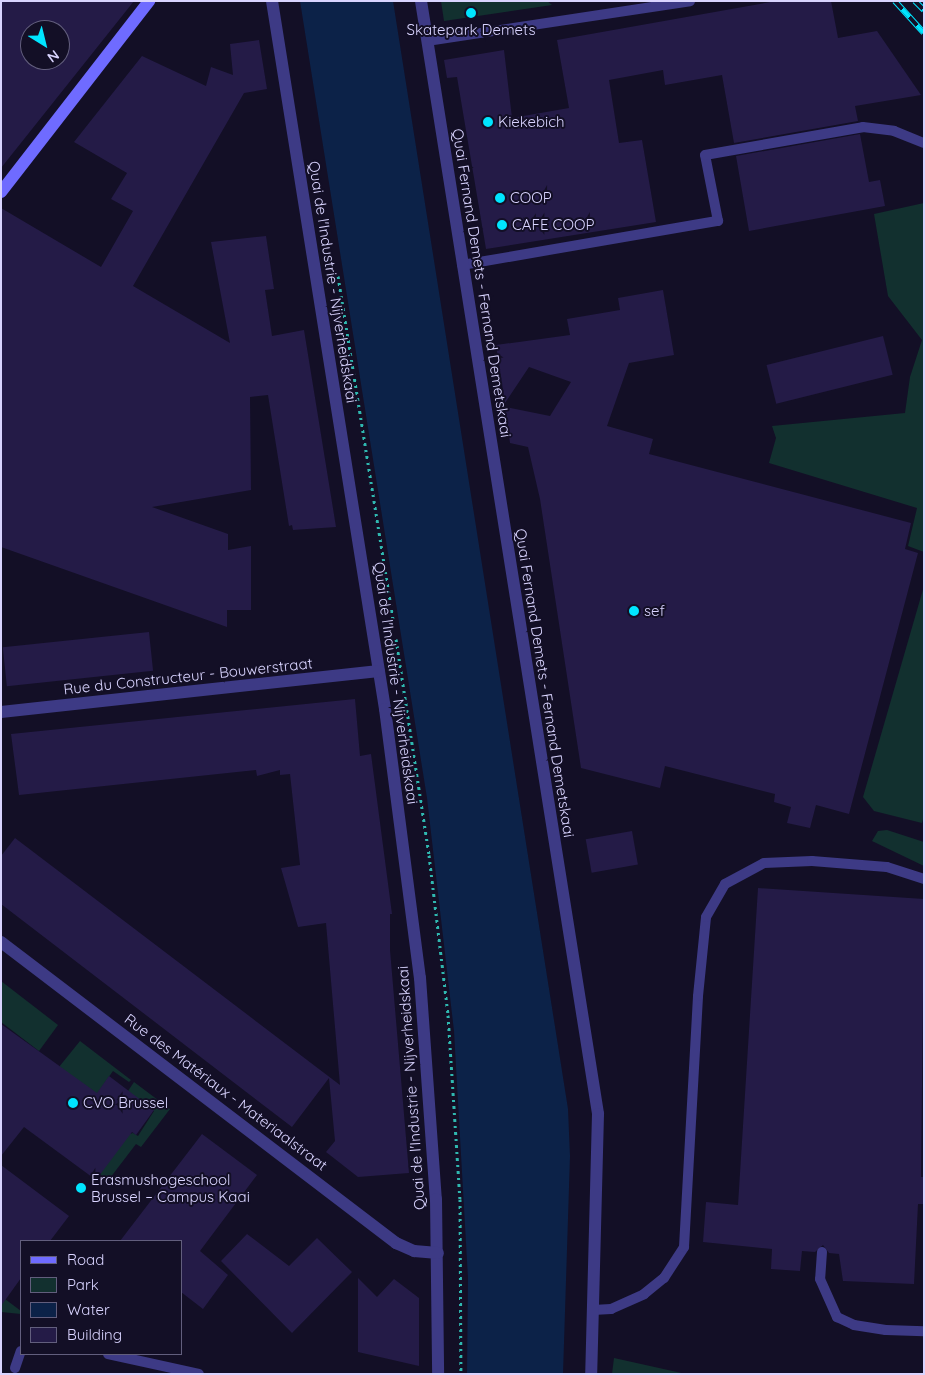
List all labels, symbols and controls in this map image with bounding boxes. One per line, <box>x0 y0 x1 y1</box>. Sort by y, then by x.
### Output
marker: Skatepark Demets <box>465 7 477 19</box>
north arrow <box>20 20 70 70</box>
place label: Skatepark Demets <box>407 21 535 39</box>
text: N <box>44 46 63 67</box>
place label: Kiekebich <box>498 113 565 131</box>
marker: Kiekebich <box>482 116 494 128</box>
street label: Quai Fernand Demets - Fernand Demetskaai <box>449 127 515 439</box>
street label: Quai de l'Industrie - Nijverheidskaai <box>305 160 361 404</box>
place label: COOP <box>510 189 552 207</box>
marker: COOP <box>494 192 506 204</box>
place label: CAFE COOP <box>512 216 594 234</box>
marker: CAFE COOP <box>496 219 508 231</box>
street label: Quai Fernand Demets - Fernand Demetskaai <box>512 527 578 839</box>
street label: Quai de l'Industrie - Nijverheidskaai <box>370 561 422 805</box>
place label: sef <box>644 602 665 620</box>
marker: sef <box>628 605 640 617</box>
street label: Rue du Constructeur - Bouwerstraat <box>62 654 314 698</box>
street label: Quai de l'Industrie - Nijverheidskaai <box>393 965 429 1211</box>
street label: Rue des Matériaux - Materiaalstraat <box>121 1010 331 1174</box>
place label: CVO Brussel <box>83 1094 168 1112</box>
marker: CVO Brussel <box>67 1097 79 1109</box>
place label: Erasmushogeschool Brussel – Campus Kaai <box>91 1170 250 1205</box>
marker: Erasmushogeschool Brussel – Campus Kaai <box>75 1182 87 1194</box>
legend <box>20 1240 182 1355</box>
text: Road <box>67 1250 104 1269</box>
text: Park <box>67 1275 99 1294</box>
text: Water <box>67 1300 110 1319</box>
text: Building <box>67 1325 122 1344</box>

